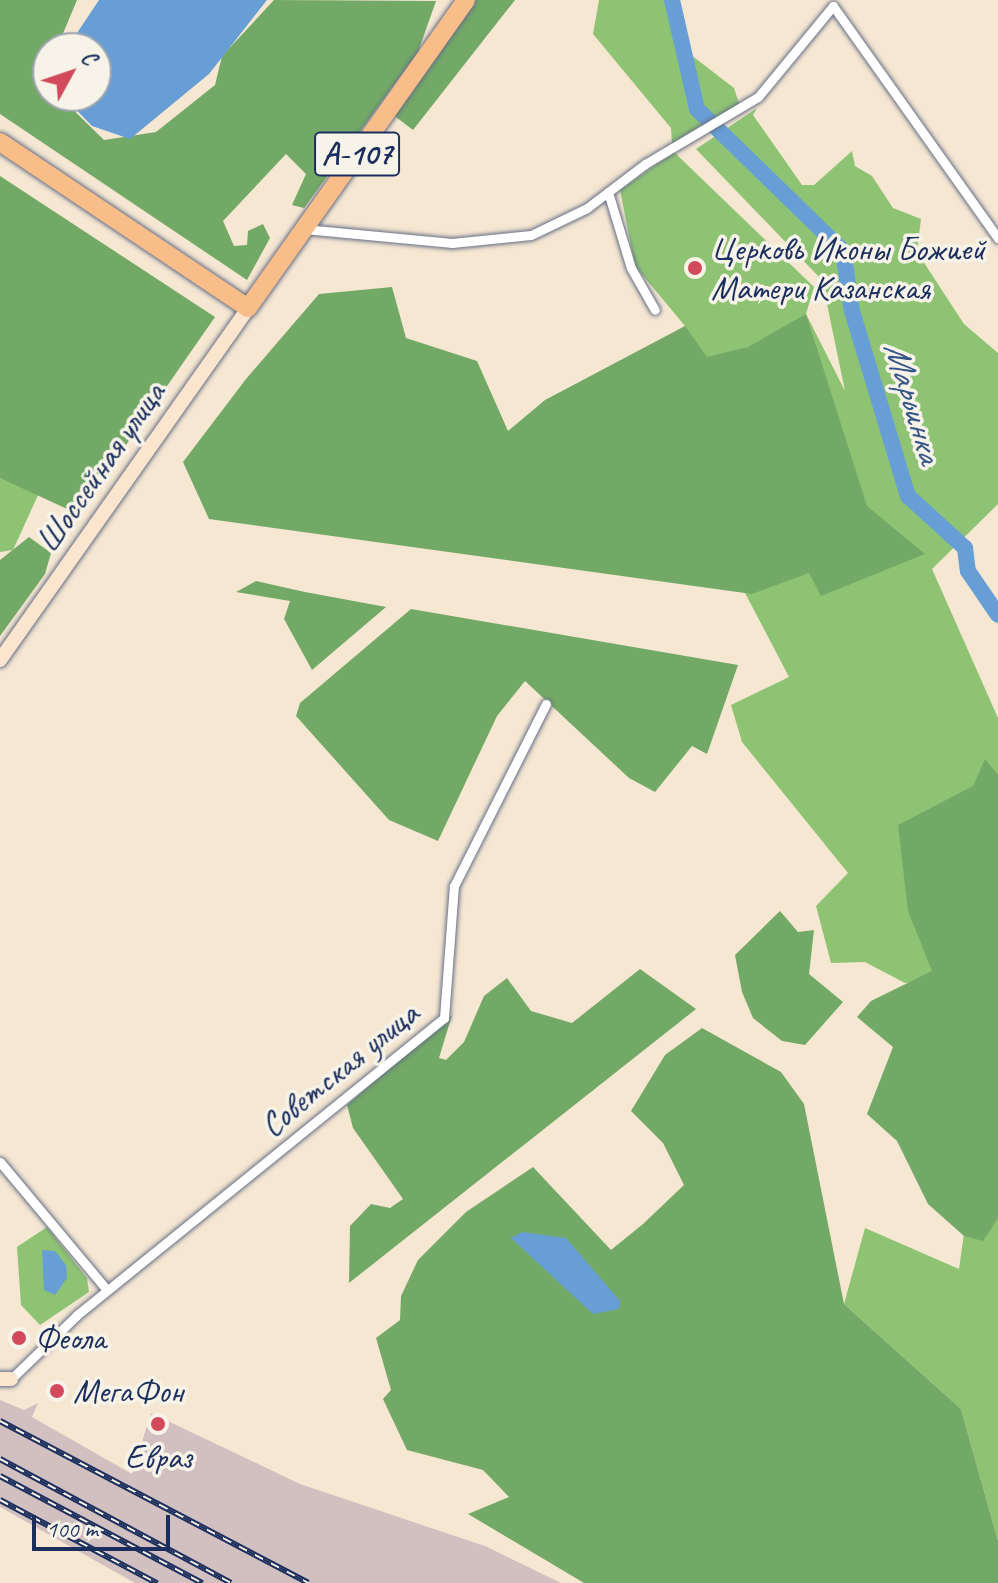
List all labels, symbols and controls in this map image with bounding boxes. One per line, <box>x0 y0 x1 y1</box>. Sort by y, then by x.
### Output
north arrow <box>32 32 112 112</box>
text: С <box>75 45 103 71</box>
road number: А-107 <box>313 126 401 182</box>
place label: Церковь Иконы Божией Матери Казанская <box>711 228 985 308</box>
marker: Церковь Иконы Божией Матери Казанская <box>686 259 704 277</box>
water label: Марьинка <box>874 336 952 468</box>
street label: Шоссейная улица <box>25 373 175 561</box>
street label: Советская улица <box>250 992 428 1146</box>
place label: Феола <box>35 1318 106 1358</box>
marker: Феола <box>10 1329 28 1347</box>
place label: МегаФон <box>73 1371 183 1411</box>
marker: МегаФон <box>48 1382 66 1400</box>
marker: Евраз <box>149 1415 167 1433</box>
place label: Евраз <box>125 1437 191 1477</box>
scale bar <box>36 1499 174 1549</box>
text: 100 m <box>46 1514 98 1544</box>

